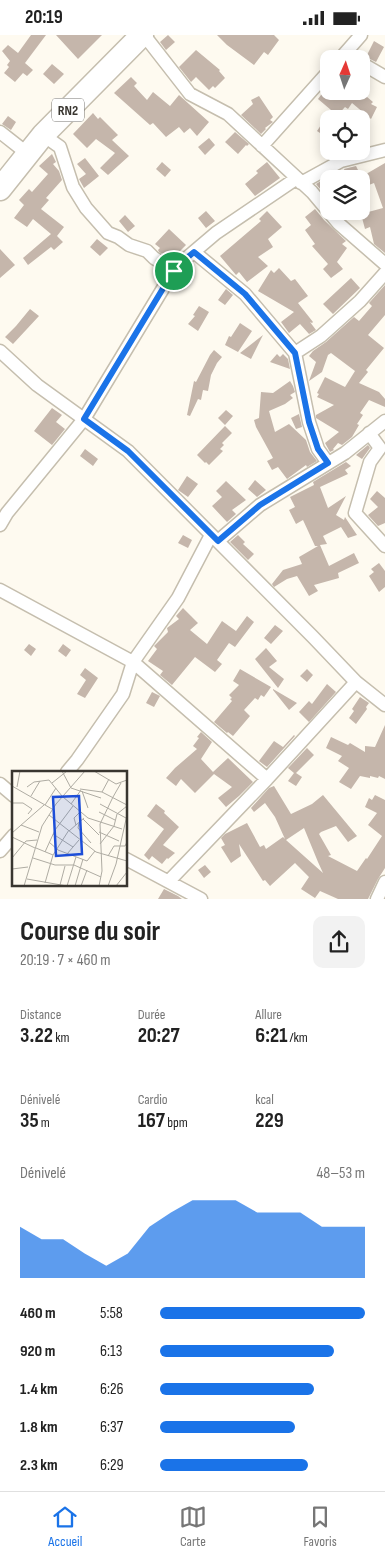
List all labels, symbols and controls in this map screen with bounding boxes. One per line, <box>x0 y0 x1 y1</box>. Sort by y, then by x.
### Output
text: 20:19 <box>25 6 63 29</box>
north arrow <box>320 50 370 100</box>
map controls <box>320 50 370 220</box>
road number: RN2 <box>52 99 84 121</box>
button: locate <box>320 110 370 160</box>
button: layers <box>320 170 370 220</box>
pin <box>153 250 195 292</box>
icon: arrive <box>160 257 188 285</box>
inset map <box>12 771 128 886</box>
text: Course du soir <box>20 915 160 948</box>
button: share <box>313 916 365 968</box>
text: 20:19 · 7 × 460 m <box>20 951 110 970</box>
text: Distance <box>20 1006 61 1023</box>
text: Durée <box>138 1006 165 1023</box>
text: Allure <box>255 1006 282 1023</box>
text: 3.22 <box>20 1023 53 1048</box>
text: 20:27 <box>138 1023 180 1048</box>
text: 6:21 <box>255 1023 287 1048</box>
text: km <box>53 1029 70 1046</box>
text: /km <box>287 1029 308 1046</box>
text: Dénivelé <box>20 1091 60 1108</box>
text: Cardio <box>138 1091 168 1108</box>
text: kcal <box>255 1091 274 1108</box>
text: 35 <box>20 1108 39 1133</box>
text: 167 <box>138 1108 165 1133</box>
text: 229 <box>255 1108 284 1133</box>
text: m <box>39 1114 50 1131</box>
text: bpm <box>165 1114 188 1131</box>
text: Dénivelé <box>20 1164 66 1183</box>
text: 48–53 m <box>316 1164 365 1183</box>
text: 460 m <box>20 1304 56 1323</box>
text: 5:58 <box>100 1304 123 1323</box>
text: 920 m <box>20 1342 55 1361</box>
text: 6:13 <box>100 1342 122 1361</box>
text: 1.4 km <box>20 1380 58 1399</box>
text: 6:26 <box>100 1380 124 1399</box>
text: 1.8 km <box>20 1418 58 1437</box>
text: 6:37 <box>100 1418 123 1437</box>
text: 2.3 km <box>20 1456 58 1475</box>
text: 6:29 <box>100 1456 124 1475</box>
tab: Accueil <box>48 1503 82 1550</box>
tab: Carte <box>179 1503 207 1550</box>
tab: Favoris <box>304 1503 337 1550</box>

